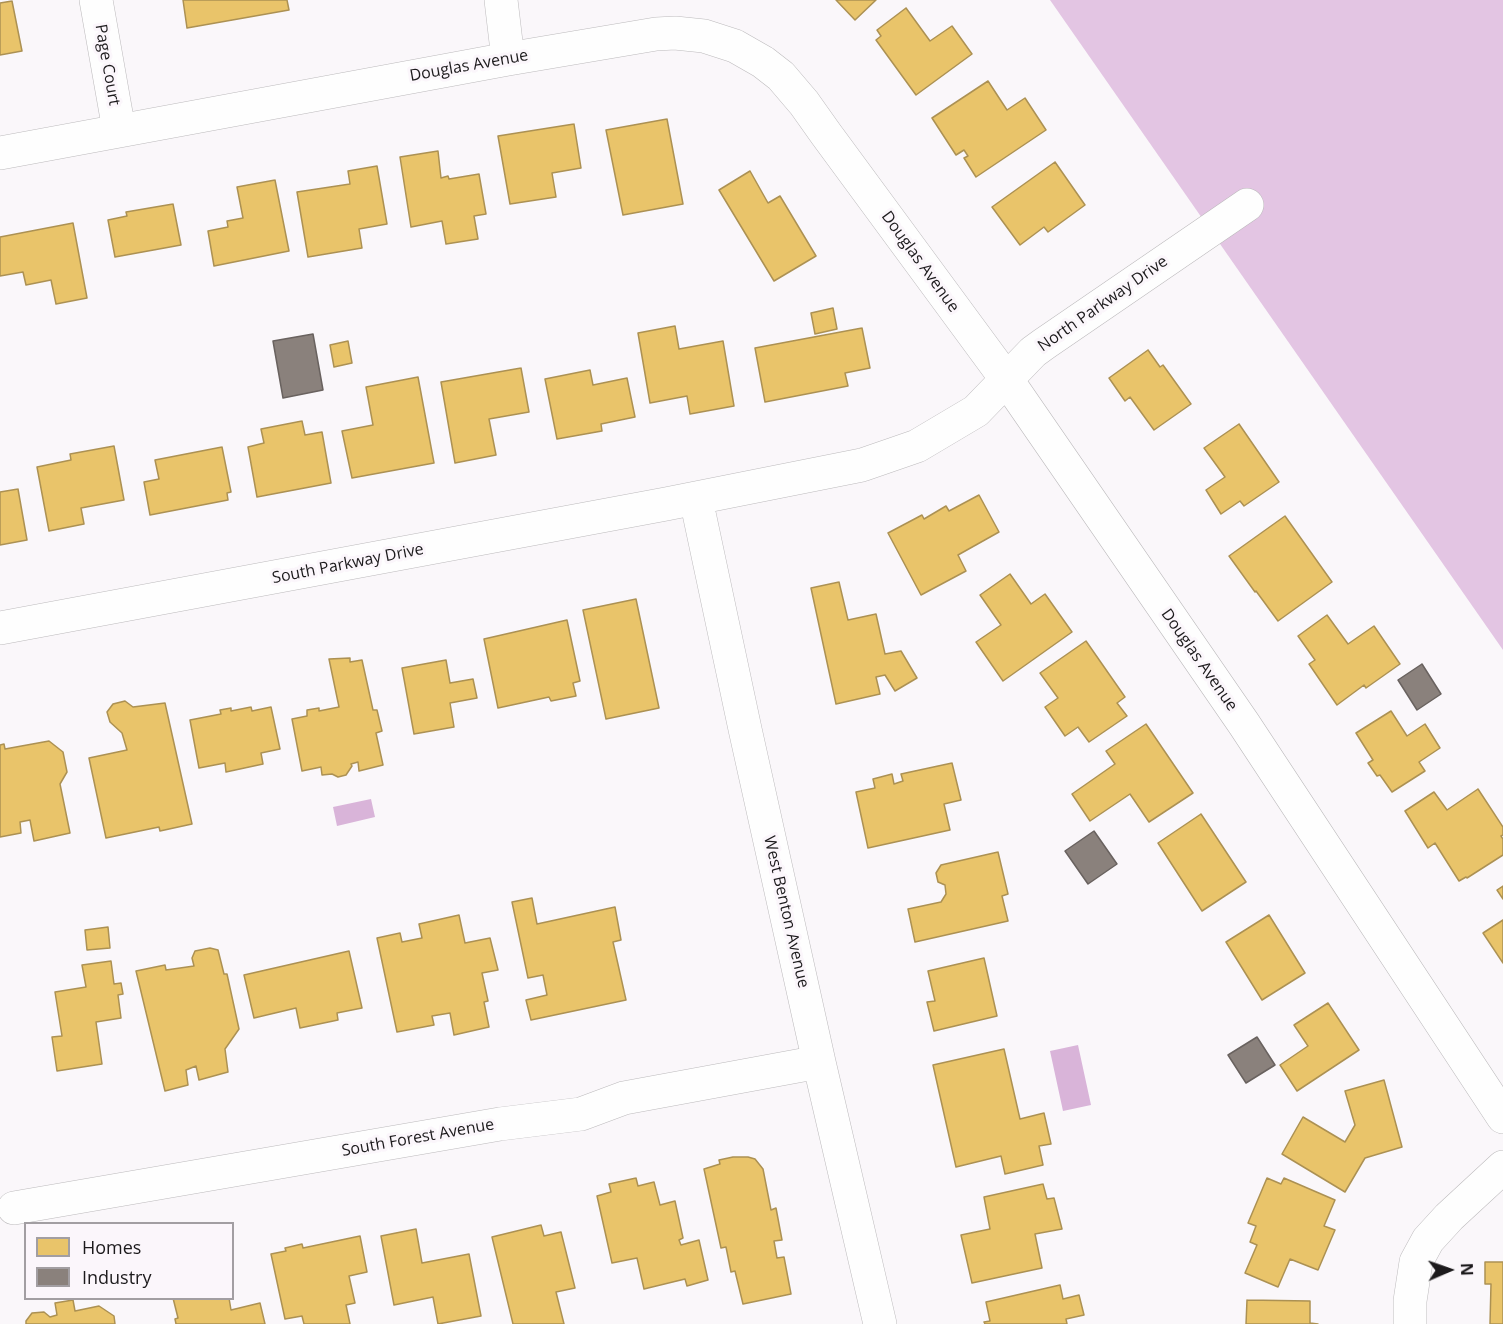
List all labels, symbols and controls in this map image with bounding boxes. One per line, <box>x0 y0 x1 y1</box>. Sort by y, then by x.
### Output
street label: Page Court <box>90 23 124 107</box>
street label: Douglas Avenue <box>408 46 530 86</box>
street label: Douglas Avenue <box>877 208 963 316</box>
street label: North Parkway Drive <box>1034 252 1172 356</box>
street label: South Parkway Drive <box>271 540 425 588</box>
street label: Douglas Avenue <box>1157 605 1241 715</box>
street label: West Benton Avenue <box>759 834 813 990</box>
street label: South Forest Avenue <box>340 1115 496 1161</box>
legend <box>24 1222 234 1300</box>
text: Homes <box>82 1235 141 1259</box>
north arrow <box>1419 1240 1479 1300</box>
text: N <box>1456 1262 1478 1276</box>
text: Industry <box>82 1265 152 1289</box>

